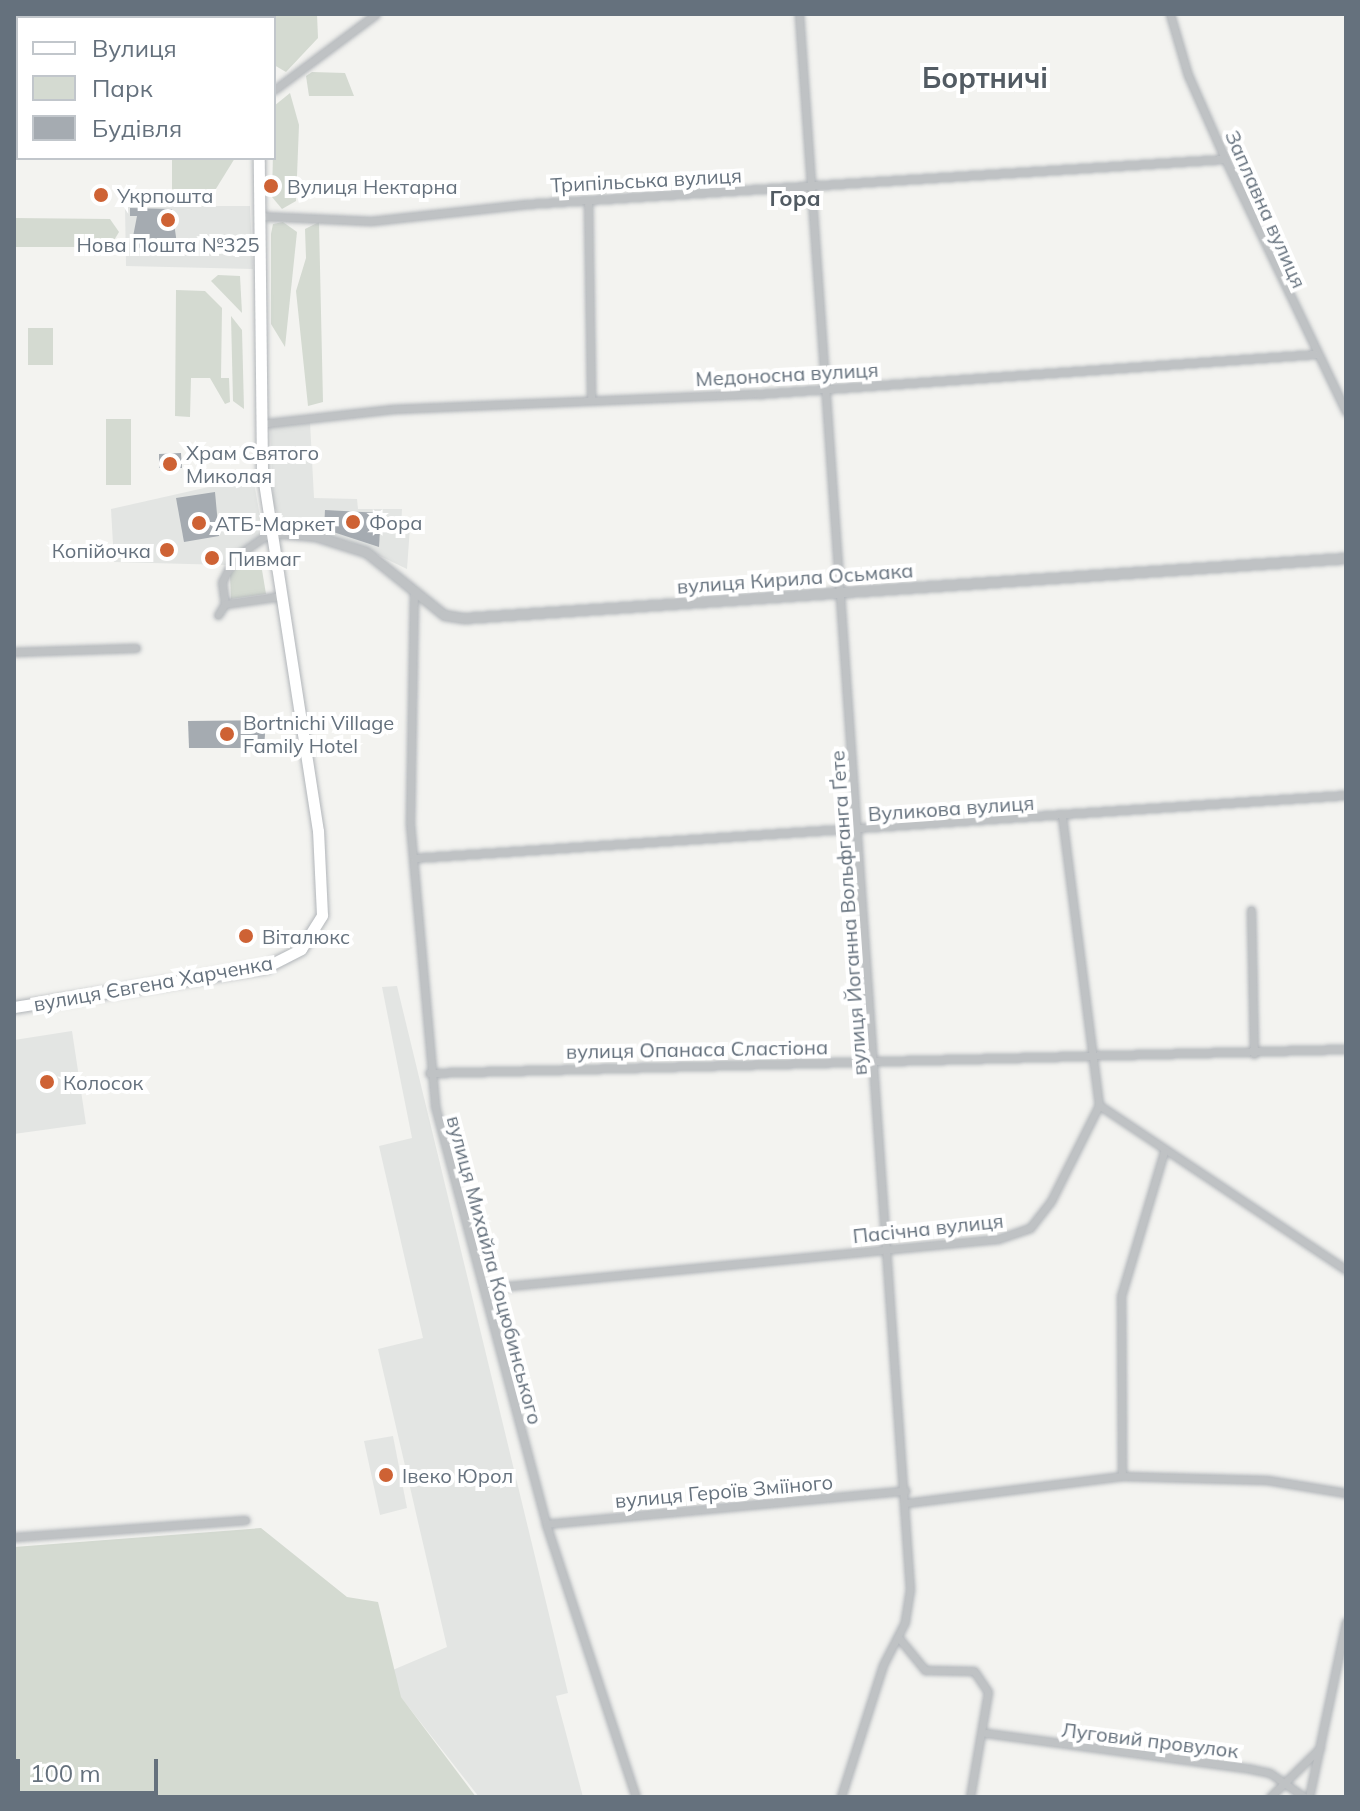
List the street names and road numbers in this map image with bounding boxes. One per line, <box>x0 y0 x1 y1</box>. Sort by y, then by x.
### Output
street label: Заплавна вулиця <box>1220 127 1312 291</box>
street label: Трипільська вулиця <box>550 163 742 197</box>
street label: Медоносна вулиця <box>695 357 879 391</box>
street label: вулиця Кирила Осьмака <box>676 558 914 598</box>
street label: вулиця Йоганна Вольфганга Ґете <box>825 750 871 1076</box>
street label: Вуликова вулиця <box>867 790 1035 826</box>
street label: вулиця Євгена Харченка <box>32 950 274 1016</box>
street label: вулиця Опанаса Сластіона <box>566 1035 828 1063</box>
street label: вулиця Михайла Коцюбинського <box>442 1113 548 1427</box>
street label: Пасічна вулиця <box>851 1208 1005 1248</box>
street label: вулиця Героїв Зміїного <box>614 1470 834 1512</box>
street label: Луговий провулок <box>1060 1717 1240 1763</box>

